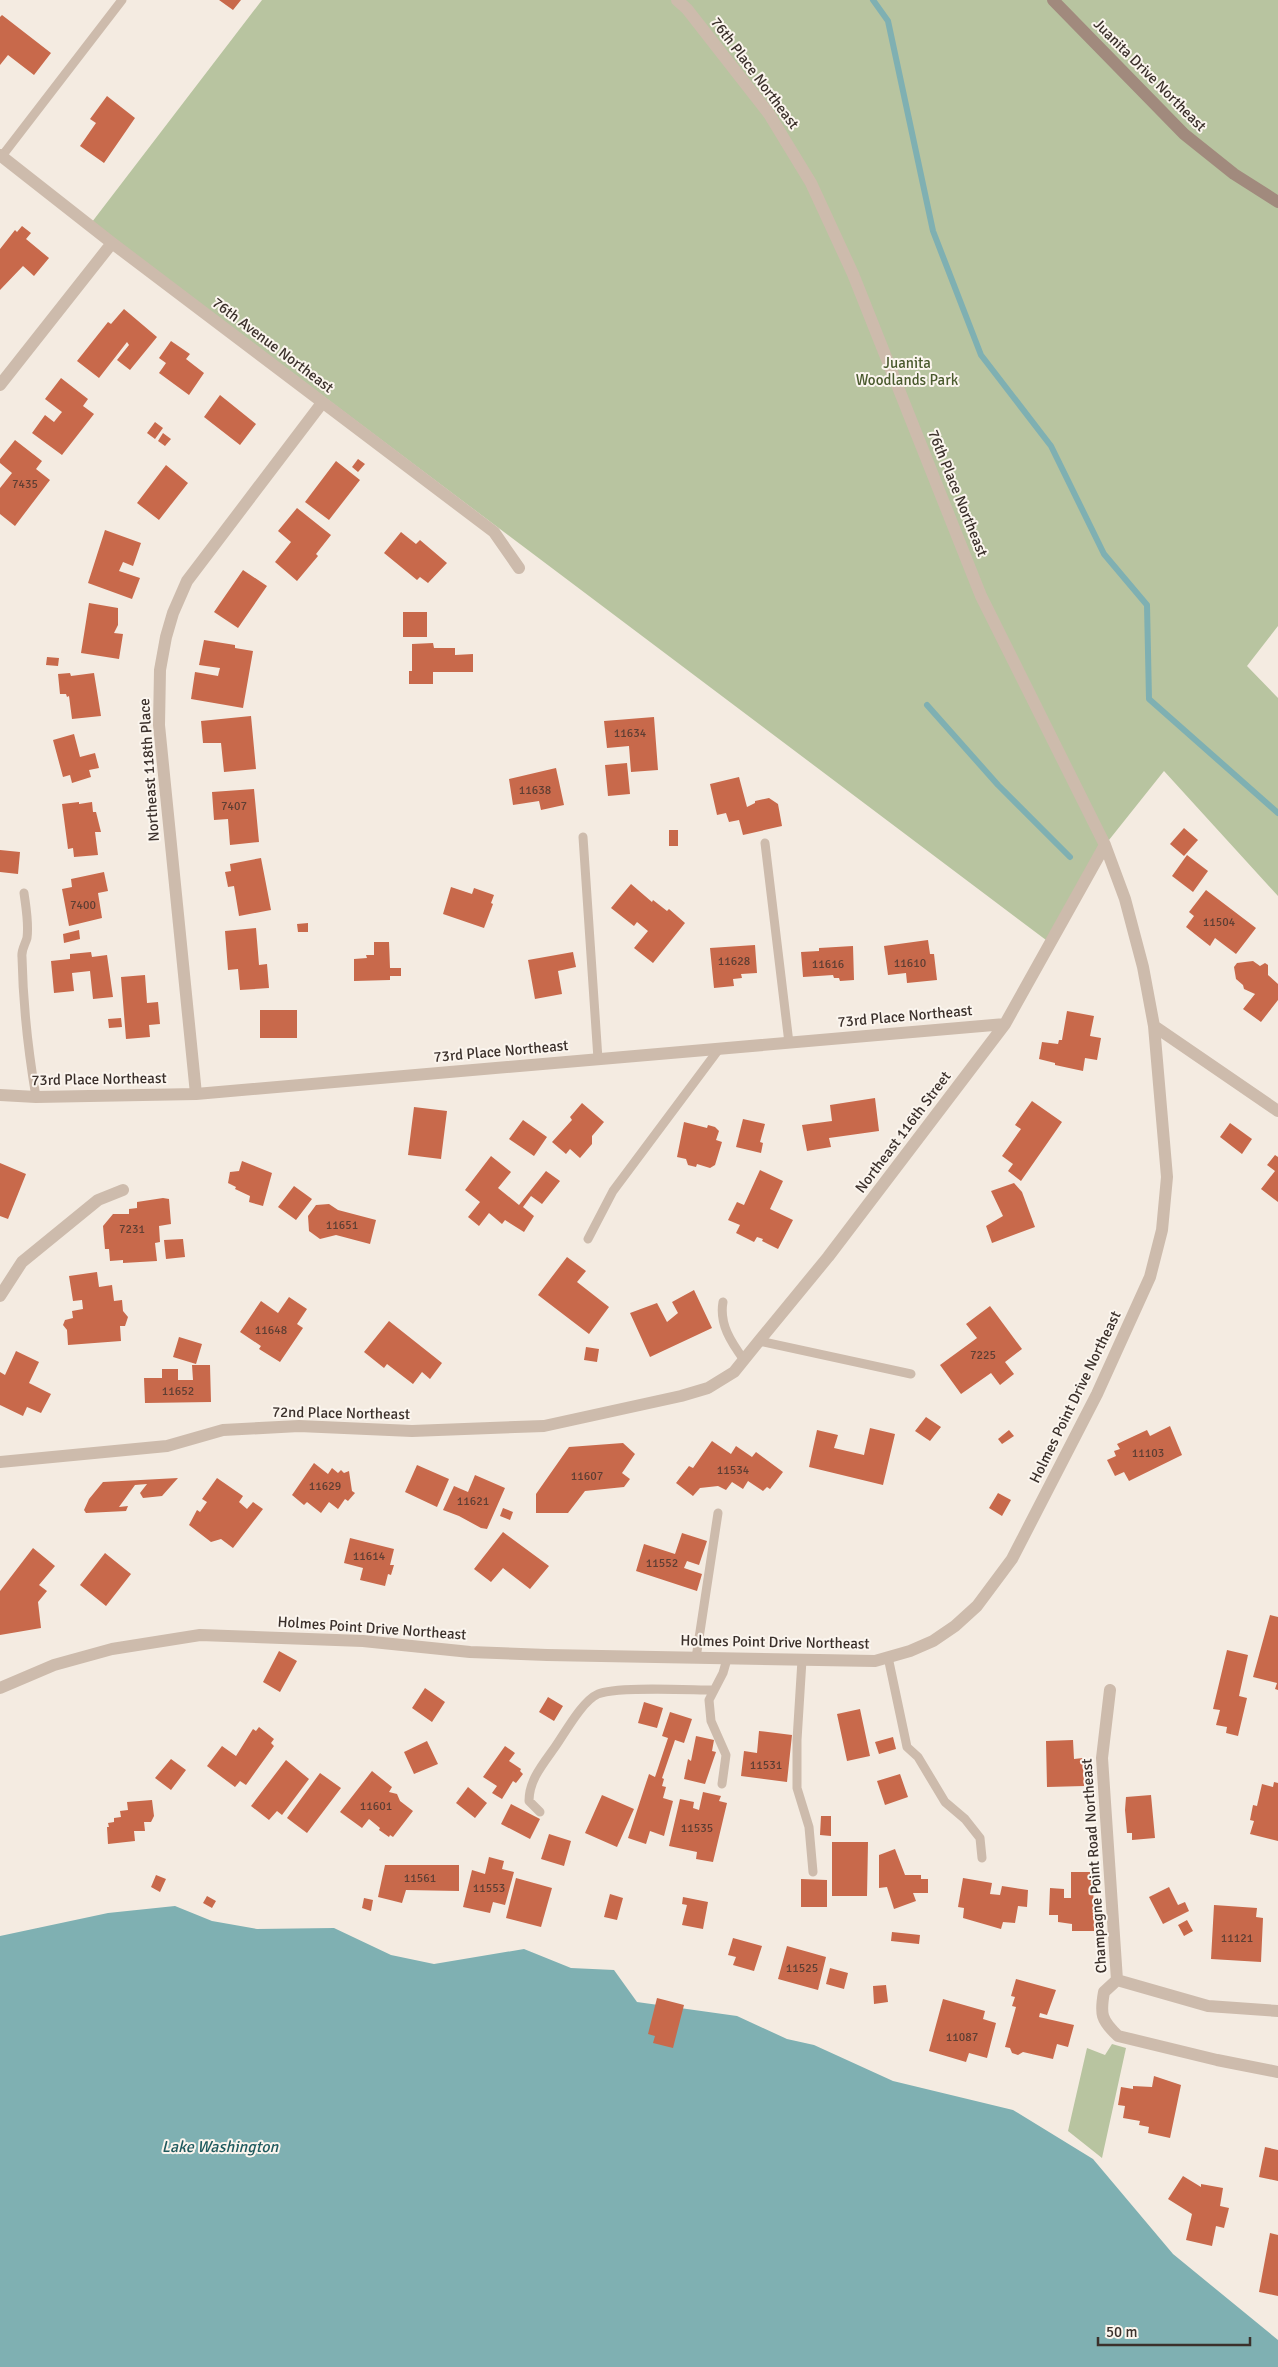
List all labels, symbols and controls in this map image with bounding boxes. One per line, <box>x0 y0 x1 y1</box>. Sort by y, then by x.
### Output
street label: 76th Place Northeast <box>707 14 803 132</box>
street label: Juanita Drive Northeast <box>1090 15 1210 135</box>
street label: 76th Avenue Northeast <box>209 293 337 397</box>
park label: Juanita Woodlands Park <box>856 354 959 389</box>
street label: 76th Place Northeast <box>924 427 992 559</box>
house number: 7435 <box>12 477 38 492</box>
street label: Northeast 118th Place <box>135 698 163 842</box>
house number: 11634 <box>614 726 647 741</box>
house number: 11638 <box>519 783 551 798</box>
house number: 7407 <box>221 799 247 814</box>
house number: 7400 <box>70 898 96 913</box>
house number: 11504 <box>1203 915 1236 930</box>
house number: 11628 <box>718 954 750 969</box>
house number: 11610 <box>894 956 926 971</box>
house number: 11616 <box>812 957 844 972</box>
street label: 73rd Place Northeast <box>837 1001 973 1031</box>
street label: 73rd Place Northeast <box>433 1036 569 1066</box>
street label: Northeast 116th Street <box>851 1068 955 1196</box>
street label: 73rd Place Northeast <box>31 1069 167 1089</box>
house number: 11651 <box>326 1218 358 1233</box>
house number: 7231 <box>119 1222 145 1237</box>
street label: Holmes Point Drive Northeast <box>1025 1308 1125 1486</box>
house number: 11648 <box>255 1323 287 1338</box>
house number: 7225 <box>970 1348 996 1363</box>
house number: 11652 <box>162 1384 194 1399</box>
street label: 72nd Place Northeast <box>272 1403 410 1423</box>
house number: 11103 <box>1132 1446 1164 1461</box>
house number: 11534 <box>717 1463 750 1478</box>
house number: 11607 <box>571 1469 603 1484</box>
house number: 11629 <box>309 1479 341 1494</box>
house number: 11621 <box>457 1494 489 1509</box>
house number: 11614 <box>353 1549 386 1564</box>
house number: 11552 <box>646 1556 678 1571</box>
street label: Holmes Point Drive Northeast <box>277 1612 467 1644</box>
street label: Holmes Point Drive Northeast <box>680 1631 870 1653</box>
house number: 11531 <box>750 1758 782 1773</box>
street label: Champagne Point Road Northeast <box>1078 1758 1110 1974</box>
house number: 11601 <box>360 1799 392 1814</box>
house number: 11535 <box>681 1821 713 1836</box>
house number: 11561 <box>404 1871 436 1886</box>
house number: 11553 <box>473 1881 505 1896</box>
house number: 11121 <box>1221 1931 1253 1946</box>
house number: 11525 <box>786 1961 818 1976</box>
house number: 11087 <box>946 2030 978 2045</box>
water label: Lake Washington <box>162 2137 279 2157</box>
scale bar <box>1098 2314 1250 2346</box>
text: 50 m <box>1106 2323 1137 2341</box>

